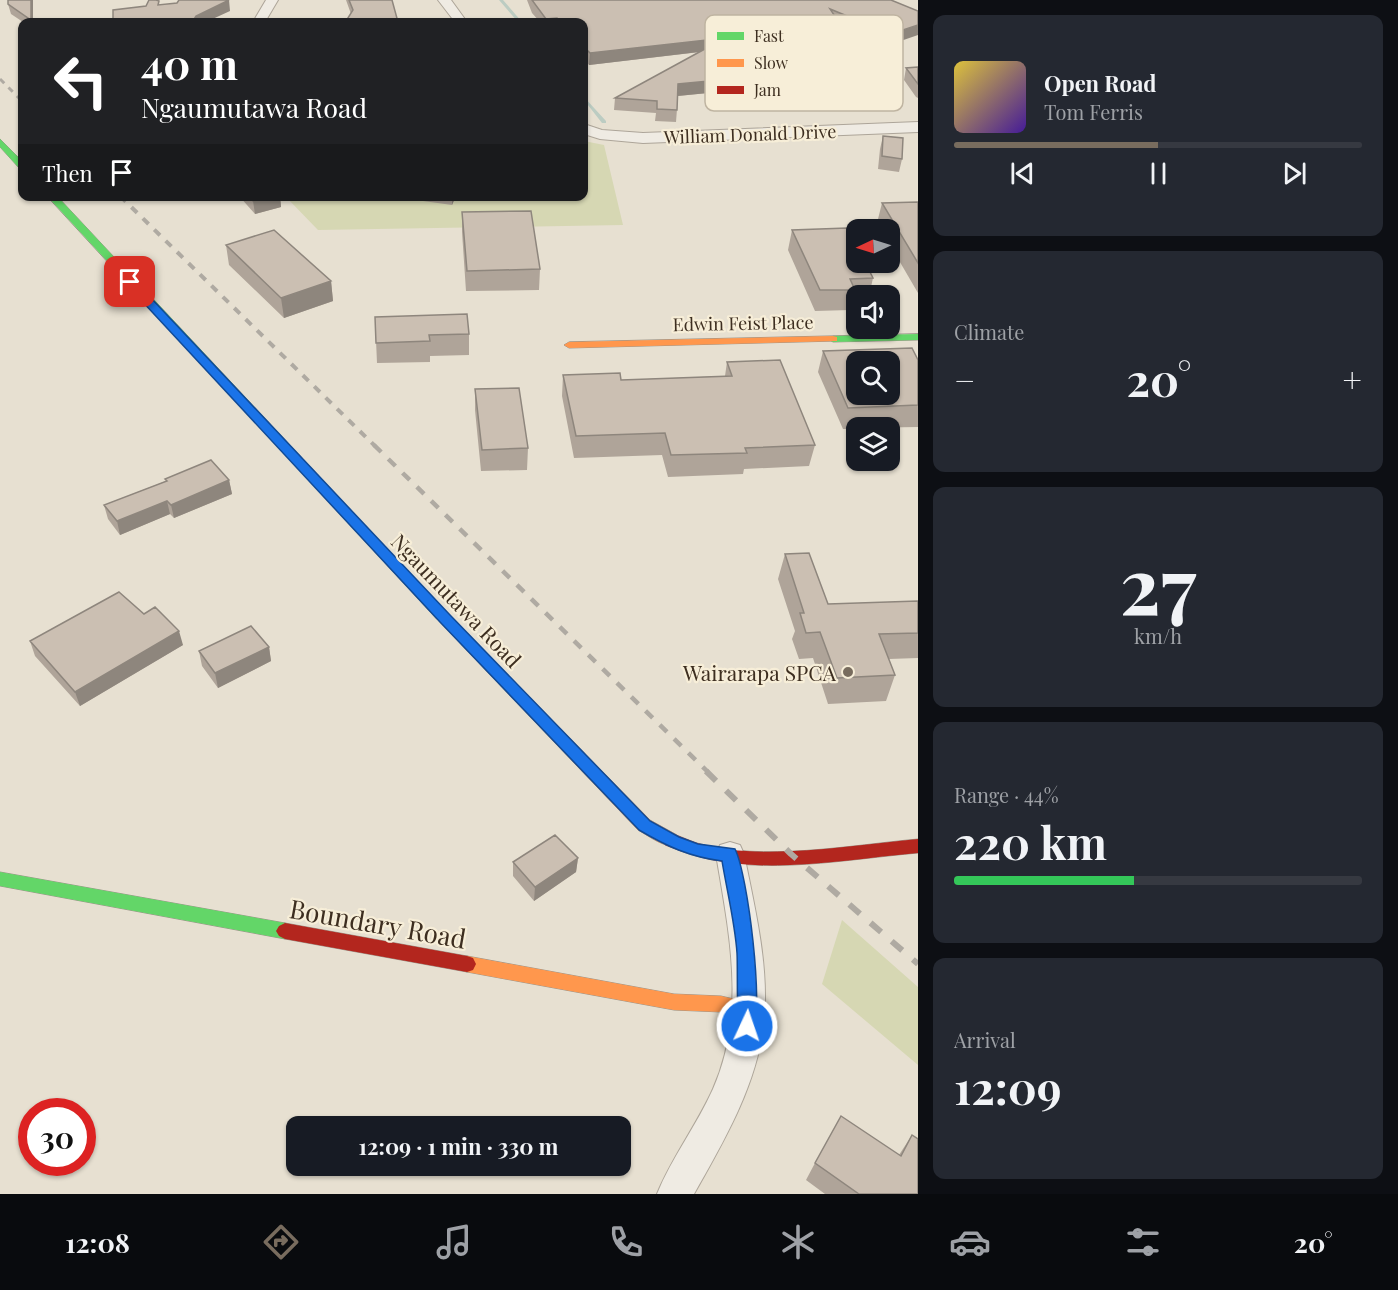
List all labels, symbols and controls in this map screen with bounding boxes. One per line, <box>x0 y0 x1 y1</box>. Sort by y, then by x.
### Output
legend <box>705 15 903 111</box>
text: Fast <box>754 25 784 46</box>
text: 40 m <box>141 35 238 91</box>
icon: left <box>42 42 120 120</box>
text: Slow <box>754 52 789 73</box>
text: Open Road <box>1044 68 1156 98</box>
text: Jam <box>753 79 781 100</box>
text: Ngaumutawa Road <box>141 89 367 125</box>
text: Tom Ferris <box>1044 98 1143 125</box>
street label: William Donald Drive <box>662 119 837 149</box>
icon: arrive <box>105 156 138 189</box>
icon: previous <box>1006 157 1039 190</box>
icon: pause <box>1142 157 1175 190</box>
icon: next <box>1278 157 1311 190</box>
text: Then <box>42 158 93 188</box>
north arrow <box>846 219 900 273</box>
map controls <box>846 219 900 471</box>
pin <box>104 256 155 307</box>
icon: arrive <box>113 265 146 298</box>
button: sound <box>846 285 900 339</box>
street label: Edwin Feist Place <box>672 310 814 336</box>
text: Climate <box>954 318 1024 345</box>
text: 20° <box>1127 348 1191 408</box>
button: search <box>846 351 900 405</box>
text: − <box>954 357 975 401</box>
text: + <box>1343 357 1362 401</box>
button: layers <box>846 417 900 471</box>
street label: Ngaumutawa Road <box>386 527 528 673</box>
text: 27 <box>1120 531 1196 635</box>
text: km/h <box>1134 622 1182 649</box>
place label: Wairarapa SPCA <box>682 658 837 686</box>
marker: Wairarapa SPCA <box>841 665 855 679</box>
text: Range · 44% <box>954 781 1059 808</box>
text: 220 km <box>954 811 1107 871</box>
street label: Boundary Road <box>287 890 469 956</box>
position arrow <box>715 994 779 1058</box>
text: Arrival <box>954 1026 1016 1053</box>
text: 12:09 <box>954 1056 1062 1116</box>
speed limit sign: 30 <box>18 1098 96 1176</box>
text: 12:09 · 1 min · 330 m <box>359 1131 558 1161</box>
icon: directions <box>260 1221 302 1263</box>
icon: music <box>433 1221 475 1263</box>
icon: phone <box>605 1221 647 1263</box>
icon: climate <box>777 1221 819 1263</box>
icon: car <box>949 1221 991 1263</box>
icon: filters <box>1122 1221 1164 1263</box>
text: 12:08 <box>65 1224 130 1260</box>
text: 20° <box>1294 1224 1333 1260</box>

